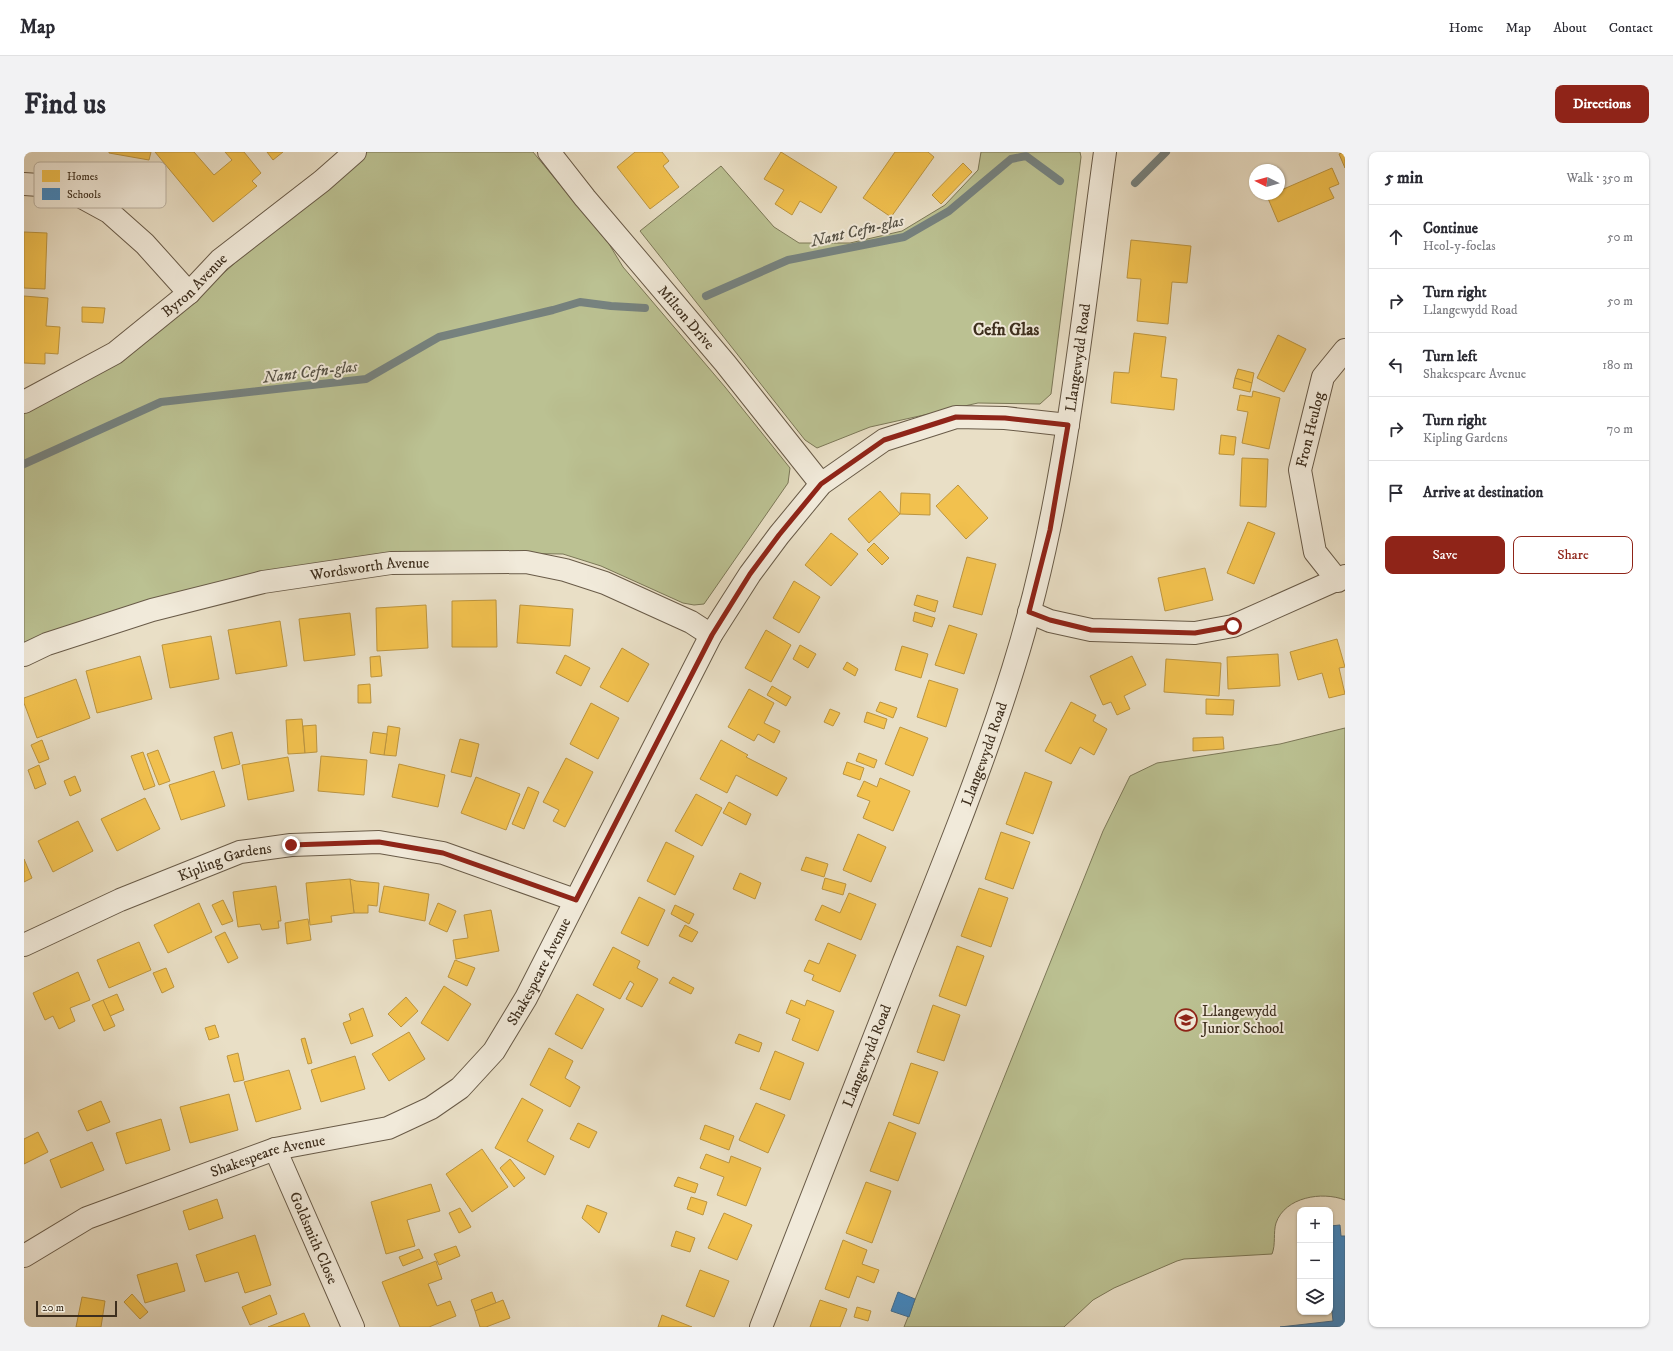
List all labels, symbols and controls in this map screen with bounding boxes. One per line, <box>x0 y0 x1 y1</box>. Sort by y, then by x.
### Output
text: Map <box>20 16 55 39</box>
text: Home <box>1449 19 1483 37</box>
text: Map <box>1505 19 1531 37</box>
text: About <box>1553 19 1587 37</box>
text: Contact <box>1609 19 1653 37</box>
button: Directions <box>1555 85 1649 123</box>
text: Find us <box>24 87 106 122</box>
legend <box>34 162 166 208</box>
north arrow <box>1249 164 1285 200</box>
text: 5 min <box>1385 167 1423 189</box>
text: Homes <box>67 170 98 184</box>
text: Walk · 350 m <box>1566 170 1633 186</box>
text: Schools <box>67 188 101 202</box>
water label: Nant Cefn-glas <box>808 210 907 252</box>
text: Continue <box>1423 219 1478 238</box>
icon: ahead <box>1385 226 1407 248</box>
text: 50 m <box>1607 229 1633 245</box>
text: Heol-y-foelas <box>1423 238 1496 254</box>
street label: Byron Avenue <box>158 249 231 321</box>
street label: Milton Drive <box>653 282 719 354</box>
text: Turn right <box>1423 283 1486 302</box>
icon: right <box>1385 290 1407 312</box>
text: 50 m <box>1607 293 1633 309</box>
street label: Llangewydd Road <box>1061 302 1095 413</box>
text: Llangewydd Road <box>1423 302 1518 318</box>
district label: Cefn Glas <box>973 319 1039 341</box>
text: Turn left <box>1423 347 1477 366</box>
icon: left <box>1385 354 1407 376</box>
water label: Nant Cefn-glas <box>261 356 359 388</box>
text: 180 m <box>1602 357 1633 373</box>
text: Shakespeare Avenue <box>1423 366 1526 382</box>
street label: Fron Heulog <box>1292 389 1329 470</box>
text: Turn right <box>1423 411 1486 430</box>
icon: right <box>1385 418 1407 440</box>
text: 70 m <box>1607 421 1633 437</box>
text: Kipling Gardens <box>1423 430 1508 446</box>
icon: arrive <box>1385 482 1407 504</box>
text: Arrive at destination <box>1423 483 1543 502</box>
button: Save <box>1385 536 1505 574</box>
button: Share <box>1513 536 1633 574</box>
street label: Wordsworth Avenue <box>308 553 429 585</box>
route start <box>1224 617 1242 635</box>
street label: Llangewydd Road <box>957 699 1012 809</box>
route end <box>282 836 300 854</box>
street label: Kipling Gardens <box>175 839 273 886</box>
street label: Shakespeare Avenue <box>503 915 575 1029</box>
street label: Llangewydd Road <box>838 1001 896 1110</box>
place label: Llangewydd Junior School <box>1200 1002 1284 1038</box>
school or university icon: Llangewydd Junior School <box>1173 1007 1199 1033</box>
street label: Shakespeare Avenue <box>208 1131 327 1182</box>
street label: Goldsmith Close <box>285 1189 342 1287</box>
map controls <box>1297 1207 1333 1315</box>
button: + <box>1297 1207 1333 1243</box>
button: − <box>1297 1243 1333 1279</box>
button: layers <box>1297 1279 1333 1315</box>
scale bar <box>36 1299 117 1318</box>
text: 20 m <box>42 1301 64 1315</box>

